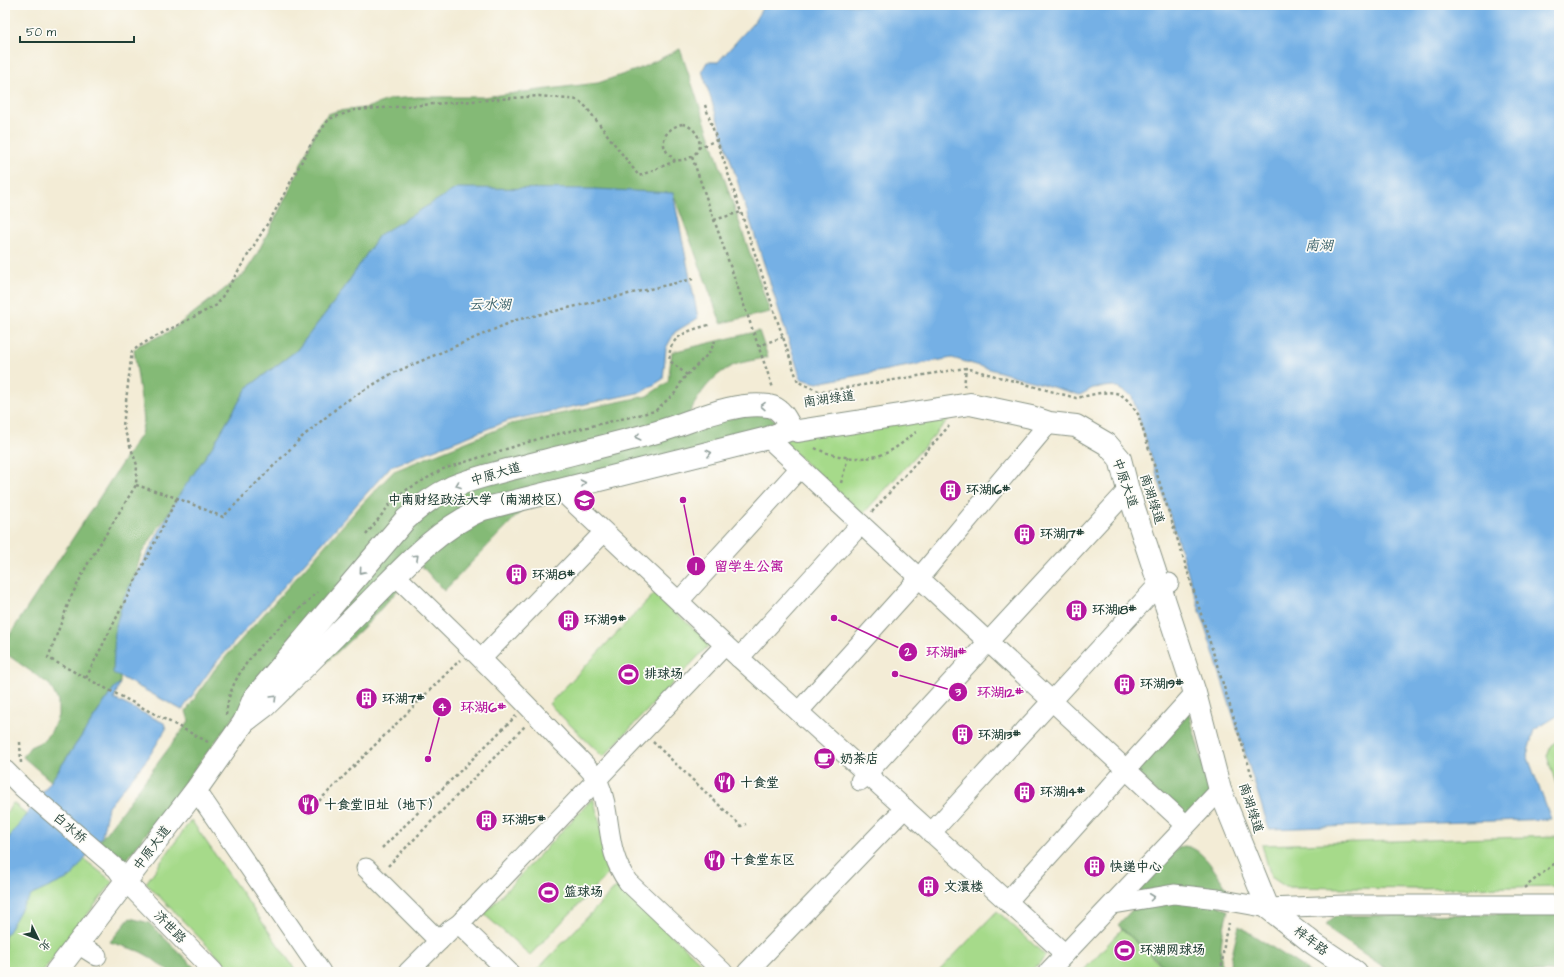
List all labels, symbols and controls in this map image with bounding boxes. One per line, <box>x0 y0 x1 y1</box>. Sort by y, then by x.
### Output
scale bar <box>20 18 134 44</box>
text: 50 m <box>26 24 57 41</box>
water label: 南湖 <box>1305 236 1335 256</box>
water label: 云水湖 <box>469 295 513 315</box>
street label: 南湖绿道 <box>802 386 856 412</box>
one-way arrow <box>760 402 766 410</box>
one-way arrow <box>634 432 641 441</box>
one-way arrow <box>706 449 712 457</box>
street label: 中原大道 <box>1108 455 1142 511</box>
street label: 中原大道 <box>469 458 523 490</box>
street label: 南湖绿道 <box>1135 471 1169 527</box>
building icon: 环湖16# <box>937 477 963 503</box>
one-way arrow <box>579 480 586 488</box>
one-way arrow <box>455 481 462 489</box>
place label: 环湖16# <box>966 481 1011 499</box>
school or university icon: 中南财经政法大学（南湖校区） <box>572 487 598 513</box>
place label: 中南财经政法大学（南湖校区） <box>388 491 570 509</box>
building icon: 环湖17# <box>1011 521 1037 547</box>
place label: 环湖17# <box>1040 525 1085 543</box>
callout: 留学生公寓 <box>686 553 792 579</box>
one-way arrow <box>411 554 419 561</box>
text: 留学生公寓 <box>714 557 784 577</box>
text: 1 <box>695 558 697 575</box>
building icon: 环湖8# <box>504 562 530 588</box>
one-way arrow <box>360 566 367 573</box>
place label: 环湖8# <box>532 566 575 584</box>
building icon: 环湖18# <box>1064 597 1090 623</box>
place label: 环湖18# <box>1092 601 1137 619</box>
building icon: 环湖9# <box>555 607 581 633</box>
place label: 环湖9# <box>584 611 626 629</box>
callout: 环湖11# <box>898 639 975 665</box>
text: 环湖11# <box>926 643 967 663</box>
text: 2 <box>904 644 912 661</box>
sports icon: 排球场 <box>616 661 642 687</box>
place label: 排球场 <box>644 665 683 683</box>
building icon: 环湖19# <box>1111 671 1137 697</box>
place label: 环湖19# <box>1140 675 1184 693</box>
callout: 环湖12# <box>948 679 1031 705</box>
text: 环湖12# <box>977 683 1024 703</box>
text: 3 <box>954 684 962 701</box>
building icon: 环湖7# <box>354 686 380 712</box>
place label: 环湖7# <box>382 690 425 708</box>
callout: 环湖6# <box>432 694 514 720</box>
one-way arrow <box>269 695 277 703</box>
text: 环湖6# <box>460 698 507 718</box>
text: 4 <box>438 699 447 716</box>
building icon: 环湖13# <box>950 722 976 748</box>
place label: 环湖13# <box>978 726 1021 744</box>
cafe icon: 奶茶店 <box>812 746 838 772</box>
place label: 奶茶店 <box>840 750 879 768</box>
restaurant icon: 十食堂 <box>711 770 737 796</box>
place label: 十食堂 <box>740 774 779 792</box>
building icon: 环湖14# <box>1012 779 1038 805</box>
street label: 南湖绿道 <box>1234 780 1268 836</box>
place label: 环湖14# <box>1040 783 1086 801</box>
restaurant icon: 十食堂旧址（地下） <box>295 792 321 818</box>
place label: 十食堂旧址（地下） <box>324 796 441 814</box>
building icon: 环湖5# <box>474 807 500 833</box>
street label: 白水桥 <box>49 809 91 847</box>
place label: 环湖5# <box>502 811 546 829</box>
street label: 中原大道 <box>129 822 175 874</box>
restaurant icon: 十食堂东区 <box>701 847 727 873</box>
place label: 十食堂东区 <box>730 851 795 869</box>
building icon: 快递中心 <box>1081 854 1107 880</box>
place label: 快递中心 <box>1110 858 1162 876</box>
building icon: 文澴楼 <box>916 874 942 900</box>
place label: 文澴楼 <box>944 878 983 896</box>
sports icon: 篮球场 <box>535 879 561 905</box>
place label: 篮球场 <box>564 883 603 901</box>
one-way arrow <box>1149 893 1155 902</box>
street label: 济世路 <box>150 907 190 947</box>
north arrow <box>18 919 58 959</box>
street label: 梓年路 <box>1290 922 1332 960</box>
text: 北 <box>36 936 54 955</box>
sports icon: 环湖网球场 <box>1111 937 1137 963</box>
place label: 环湖网球场 <box>1140 941 1205 959</box>

